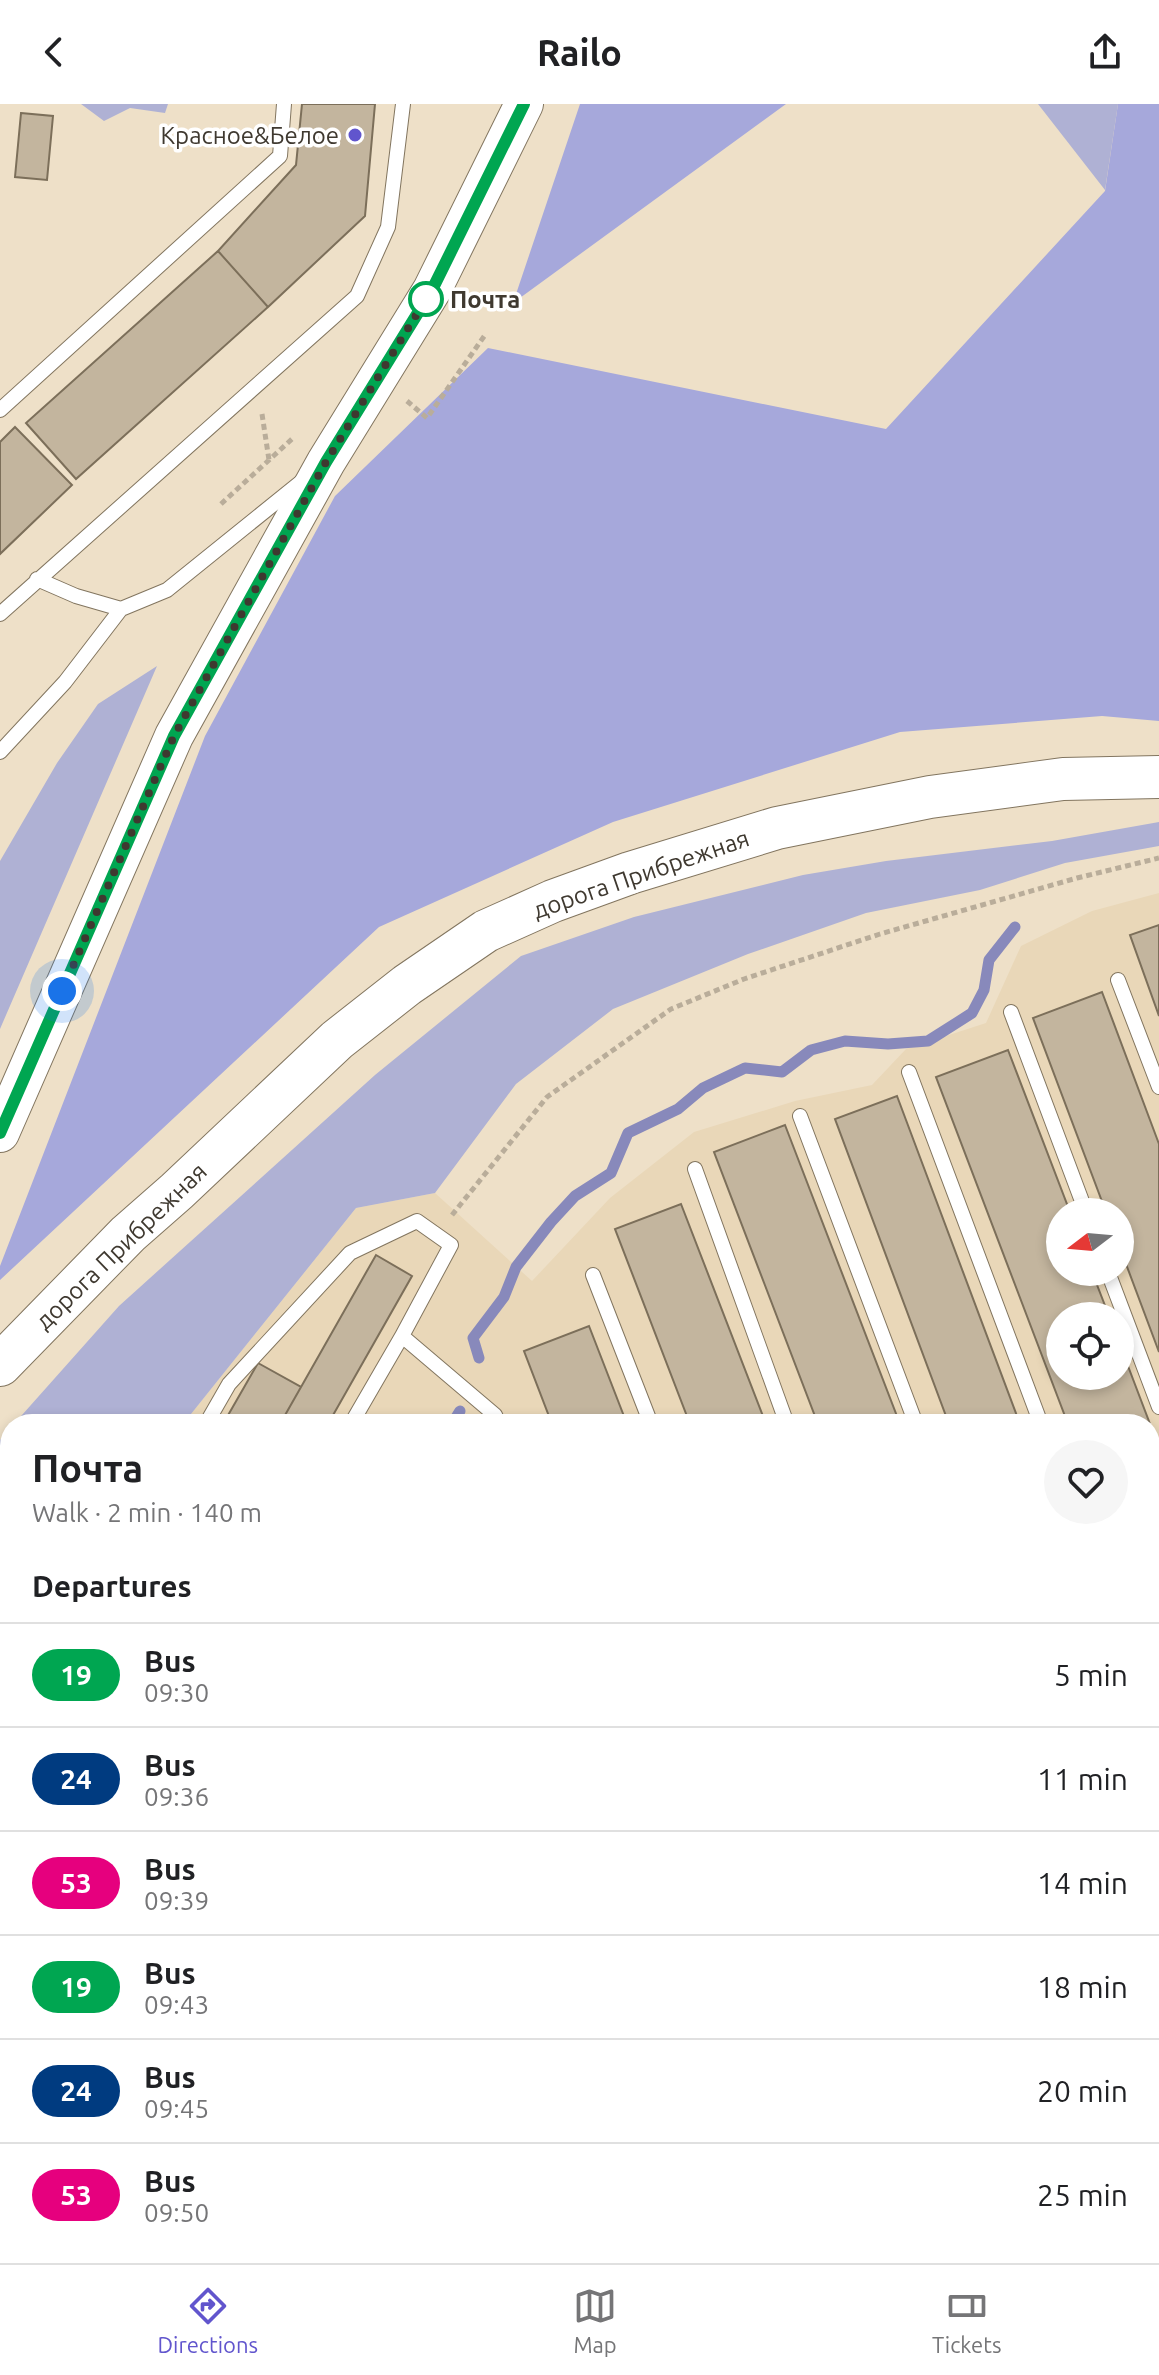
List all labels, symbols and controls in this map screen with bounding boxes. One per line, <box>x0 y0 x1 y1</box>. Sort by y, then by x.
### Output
icon: back <box>32 30 76 74</box>
icon: share <box>1083 30 1127 74</box>
text: Railo <box>537 32 622 73</box>
place label: Красное&Белое <box>160 122 339 149</box>
marker: Красное&Белое <box>346 126 364 144</box>
marker: Почта <box>409 282 443 316</box>
place label: Почта <box>450 286 520 313</box>
street label: дорога Прибрежная <box>529 824 753 924</box>
your location <box>42 971 82 1011</box>
street label: дорога Прибрежная <box>30 1157 212 1335</box>
north arrow <box>1046 1198 1134 1286</box>
map controls <box>1046 1198 1134 1390</box>
button: locate <box>1046 1302 1134 1390</box>
button: heart <box>1044 1440 1128 1524</box>
text: Почта <box>32 1447 143 1489</box>
text: Walk · 2 min · 140 m <box>32 1498 262 1527</box>
text: Departures <box>32 1569 192 1603</box>
text: Bus <box>144 1644 196 1678</box>
text: 5 min <box>1054 1658 1128 1692</box>
text: 19 <box>60 1659 92 1690</box>
text: 09:30 <box>144 1678 209 1707</box>
text: Bus <box>144 1748 196 1782</box>
text: 11 min <box>1037 1762 1128 1796</box>
text: 24 <box>60 1763 92 1794</box>
text: 09:36 <box>144 1782 209 1811</box>
text: Bus <box>144 1852 196 1886</box>
text: 14 min <box>1037 1866 1128 1900</box>
text: 53 <box>60 1867 92 1898</box>
text: 09:39 <box>144 1886 209 1915</box>
text: Bus <box>144 1956 196 1990</box>
text: 18 min <box>1037 1970 1128 2004</box>
text: 19 <box>60 1971 92 2002</box>
text: 09:43 <box>144 1990 209 2019</box>
text: Bus <box>144 2060 196 2094</box>
text: 20 min <box>1037 2074 1128 2108</box>
text: 24 <box>60 2075 92 2106</box>
text: 09:45 <box>144 2094 209 2123</box>
text: Bus <box>144 2164 196 2198</box>
text: 25 min <box>1037 2178 1128 2212</box>
text: 53 <box>60 2179 92 2210</box>
text: 09:50 <box>144 2198 209 2227</box>
tab: Directions <box>158 2284 258 2357</box>
tab: Map <box>573 2284 617 2357</box>
tab: Tickets <box>932 2284 1001 2357</box>

